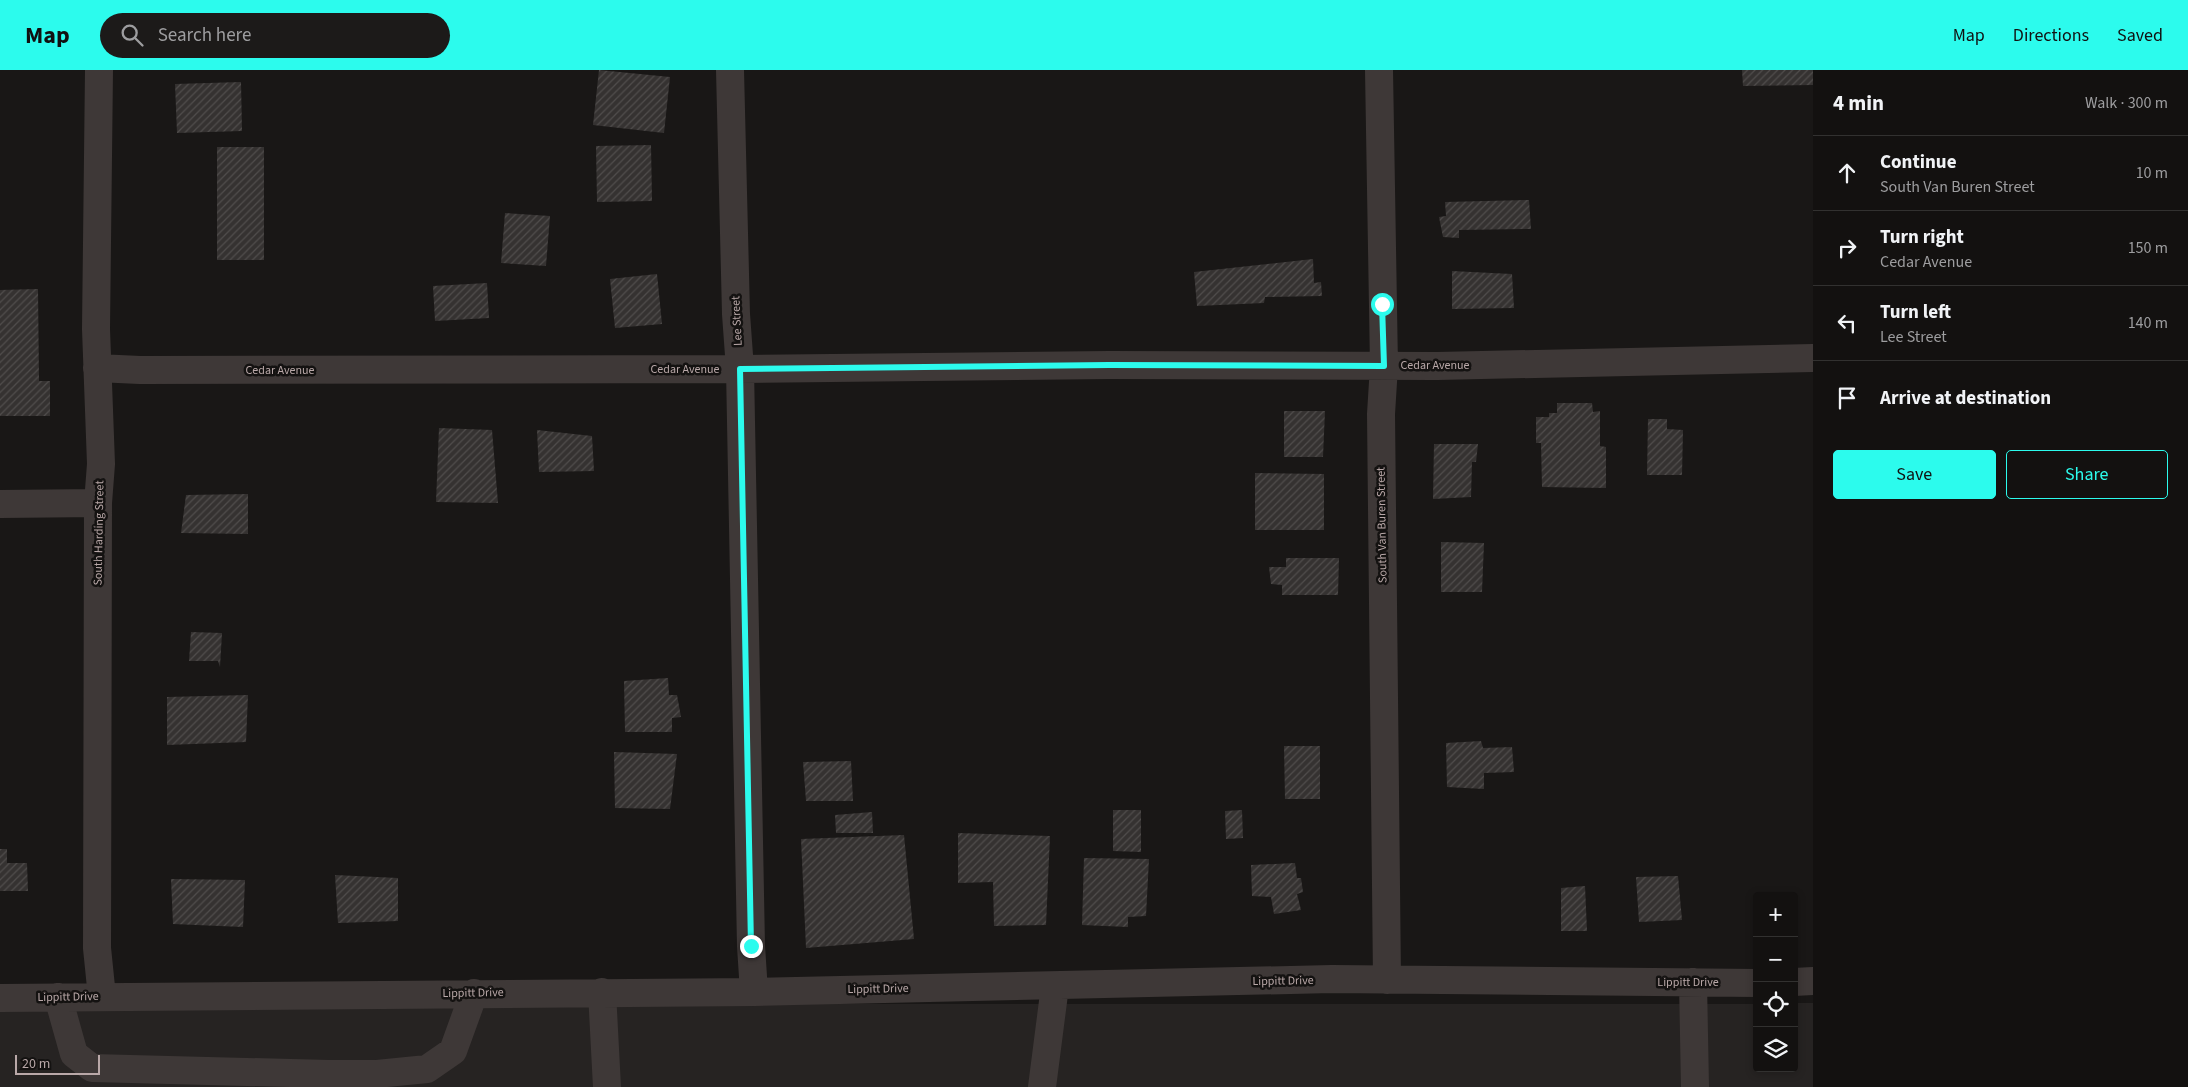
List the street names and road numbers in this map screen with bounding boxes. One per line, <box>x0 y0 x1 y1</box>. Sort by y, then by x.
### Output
street label: Lee Street <box>727 296 747 346</box>
street label: Cedar Avenue <box>1400 357 1470 374</box>
street label: Cedar Avenue <box>650 361 720 378</box>
street label: Cedar Avenue <box>245 362 315 379</box>
street label: South Van Buren Street <box>1372 467 1392 583</box>
street label: South Harding Street <box>90 480 108 586</box>
street label: Lippitt Drive <box>1252 972 1314 990</box>
street label: Lippitt Drive <box>1657 974 1719 991</box>
street label: Lippitt Drive <box>847 980 909 998</box>
street label: Lippitt Drive <box>442 984 504 1002</box>
street label: Lippitt Drive <box>37 988 99 1006</box>

